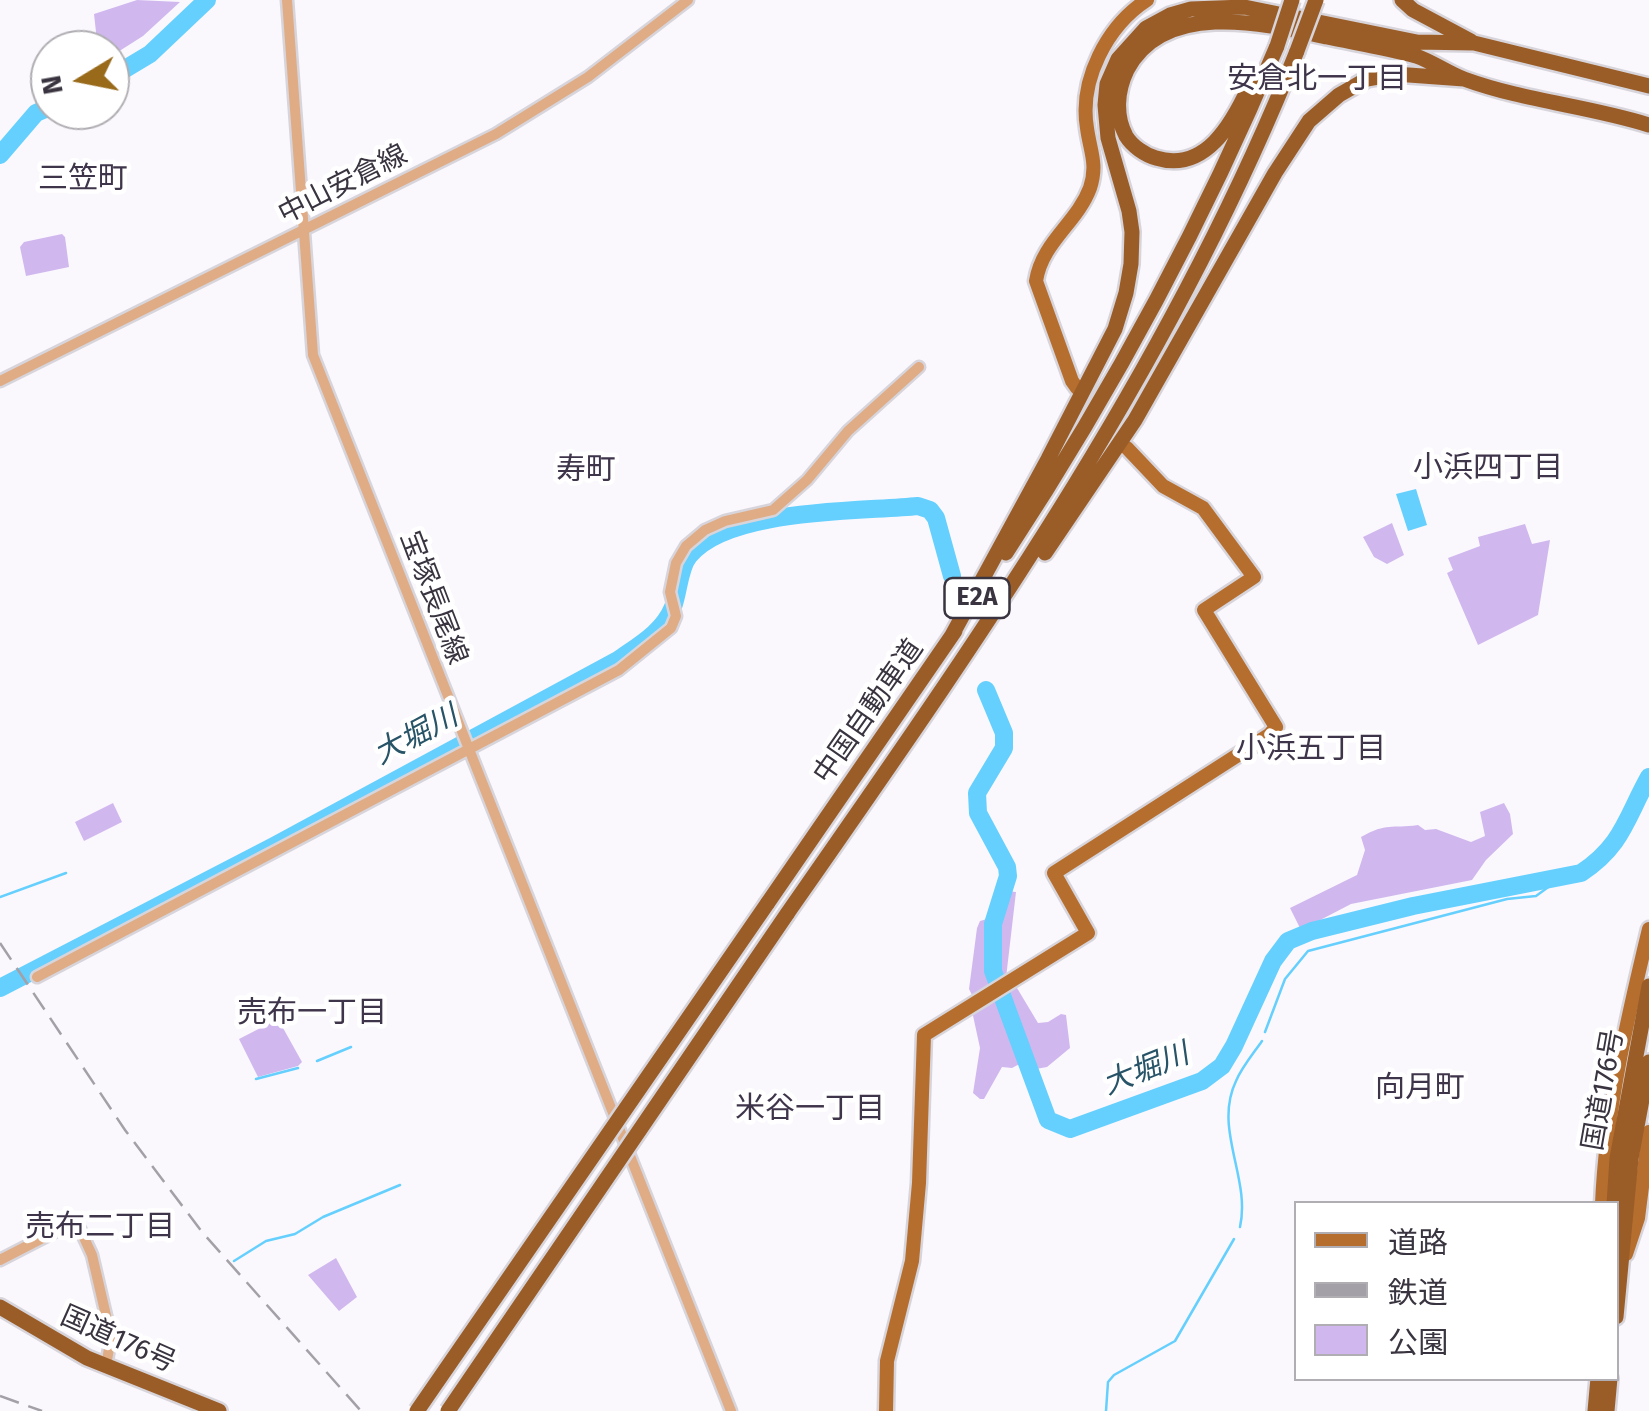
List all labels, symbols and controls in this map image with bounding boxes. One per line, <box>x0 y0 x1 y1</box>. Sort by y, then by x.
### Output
north arrow <box>30 30 130 130</box>
district label: 安倉北一丁目 <box>1227 62 1407 98</box>
text: N <box>34 73 70 97</box>
street label: 中山安倉線 <box>273 138 413 232</box>
district label: 三笠町 <box>38 162 128 198</box>
district label: 小浜四丁目 <box>1413 451 1563 487</box>
district label: 寿町 <box>556 453 616 489</box>
street label: 宝塚長尾線 <box>392 527 474 669</box>
road number: E2A <box>944 578 1010 618</box>
street label: 中国自動車道 <box>807 634 931 790</box>
water label: 大堀川 <box>368 699 464 773</box>
district label: 小浜五丁目 <box>1236 732 1386 768</box>
district label: 売布一丁目 <box>237 996 387 1032</box>
street label: 国道176号 <box>1577 1027 1631 1153</box>
water label: 大堀川 <box>1098 1036 1194 1104</box>
district label: 向月町 <box>1375 1071 1465 1107</box>
district label: 米谷一丁目 <box>735 1092 885 1128</box>
legend <box>1294 1201 1619 1381</box>
district label: 売布二丁目 <box>25 1210 175 1246</box>
text: 道路 <box>1388 1225 1448 1261</box>
text: 鉄道 <box>1388 1275 1448 1311</box>
street label: 国道176号 <box>55 1300 181 1380</box>
text: 公園 <box>1388 1325 1448 1361</box>

